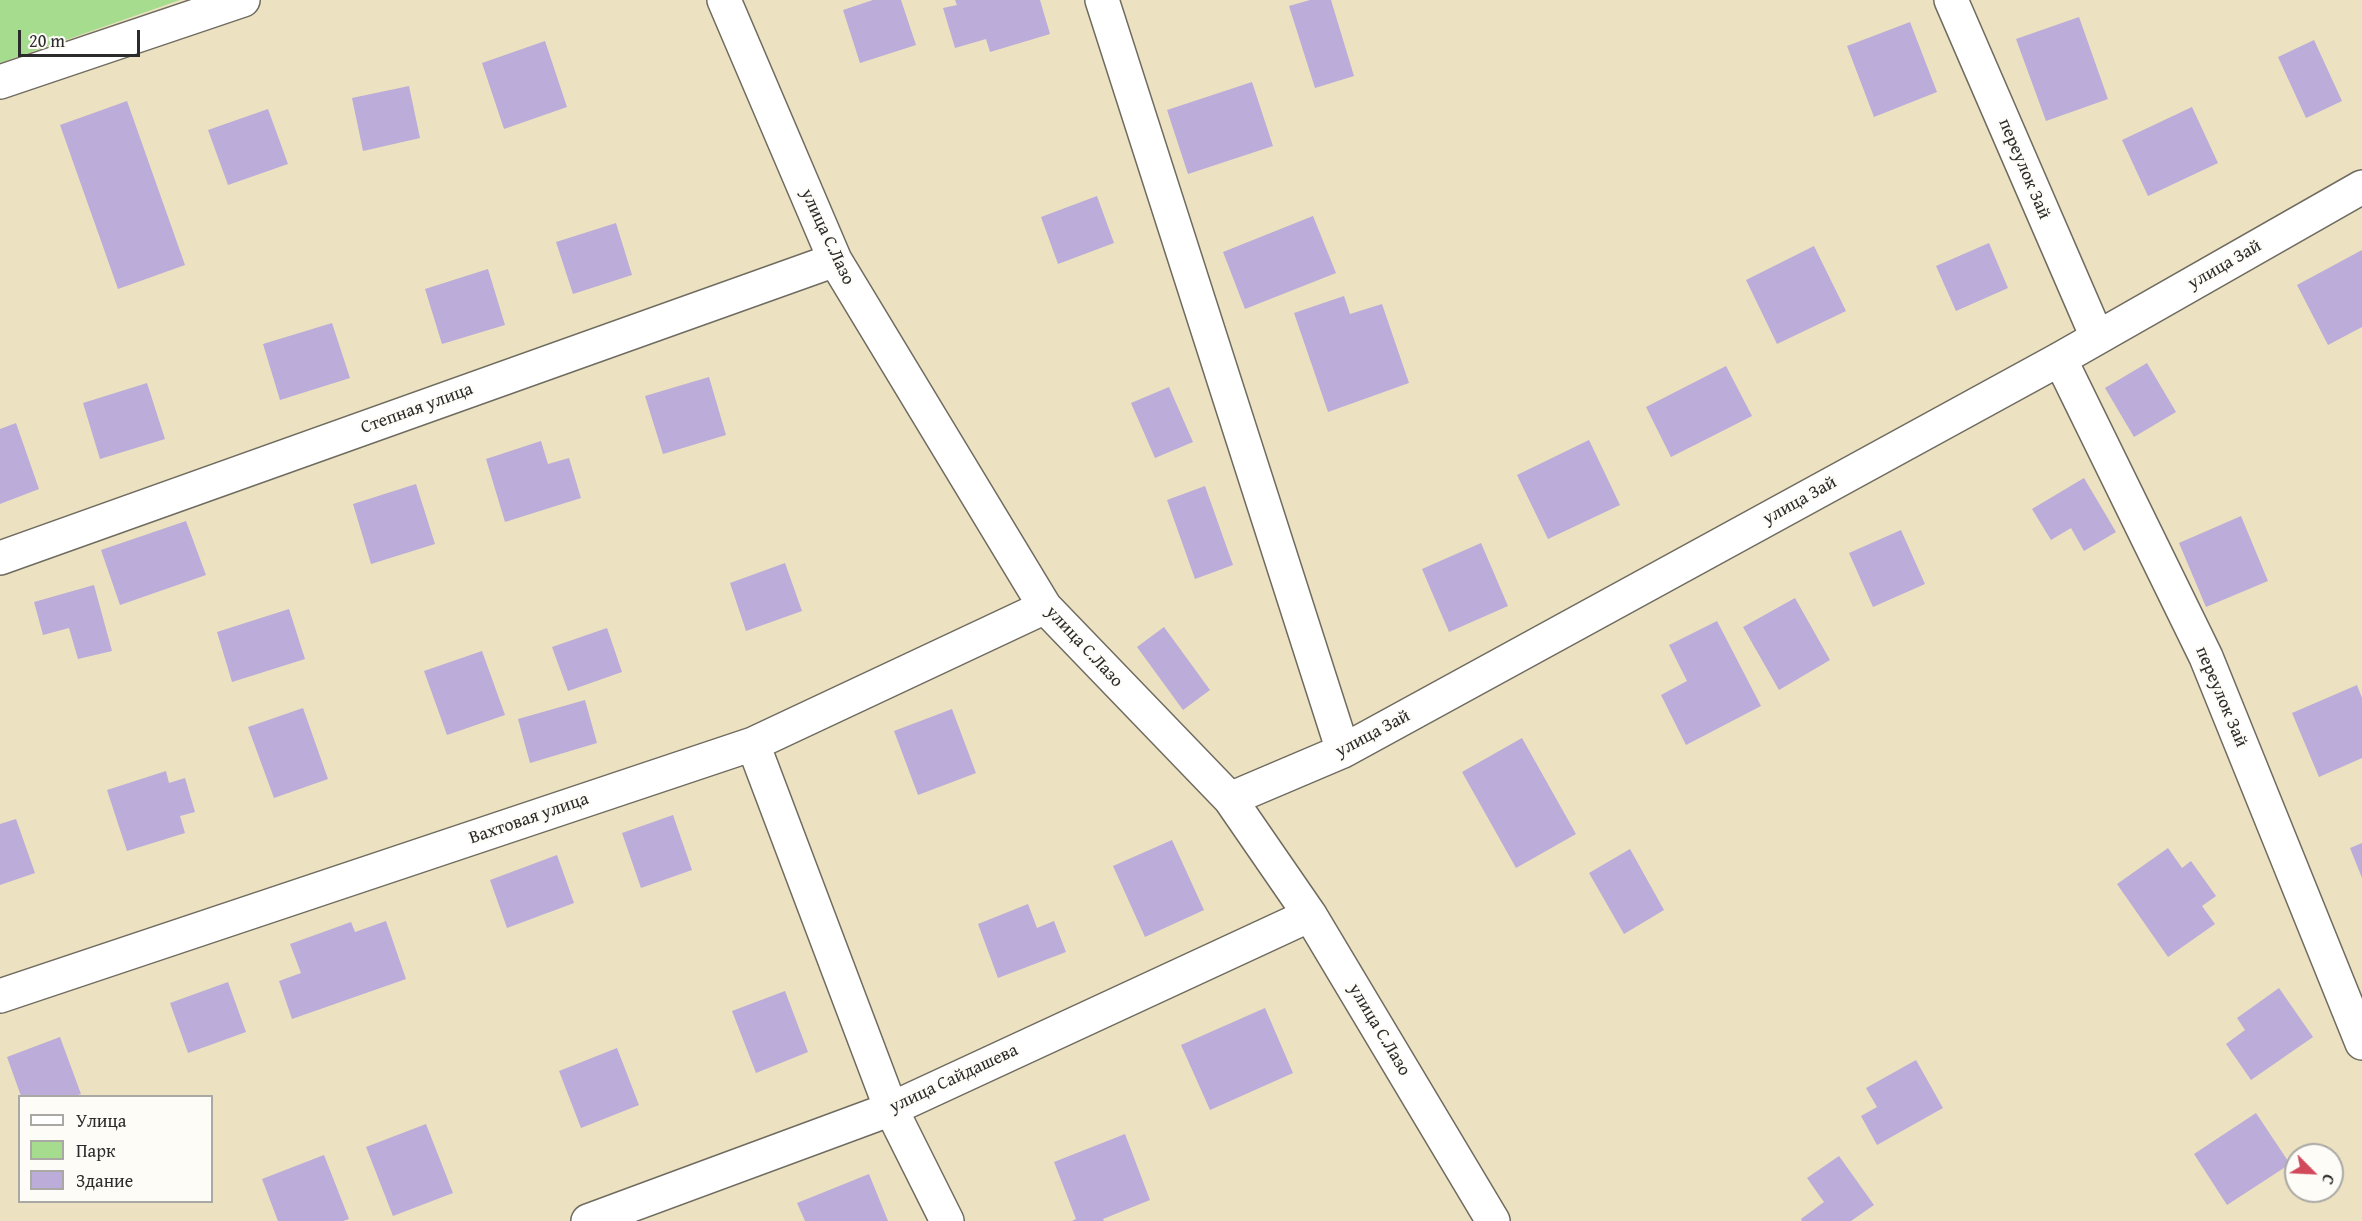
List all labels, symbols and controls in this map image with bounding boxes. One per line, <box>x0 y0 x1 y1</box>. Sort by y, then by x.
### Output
scale bar <box>21 18 142 56</box>
text: 20 m <box>29 27 65 54</box>
street label: переулок Зай <box>1993 116 2055 222</box>
street label: улица С.Лазо <box>795 185 859 289</box>
street label: улица Зай <box>2184 235 2266 295</box>
street label: Степная улица <box>358 379 476 439</box>
street label: улица Зай <box>1759 472 1841 530</box>
street label: улица С.Лазо <box>1041 602 1127 692</box>
street label: переулок Зай <box>2190 644 2252 750</box>
street label: улица Зай <box>1332 705 1414 763</box>
street label: Вахтовая улица <box>466 788 592 850</box>
street label: улица С.Лазо <box>1343 980 1415 1080</box>
street label: улица Сайдашева <box>886 1040 1022 1118</box>
legend <box>18 1095 213 1203</box>
text: Улица <box>76 1107 126 1134</box>
text: Парк <box>76 1137 115 1164</box>
north arrow <box>2284 1143 2344 1203</box>
text: Здание <box>76 1167 133 1194</box>
text: С <box>2316 1170 2341 1189</box>

